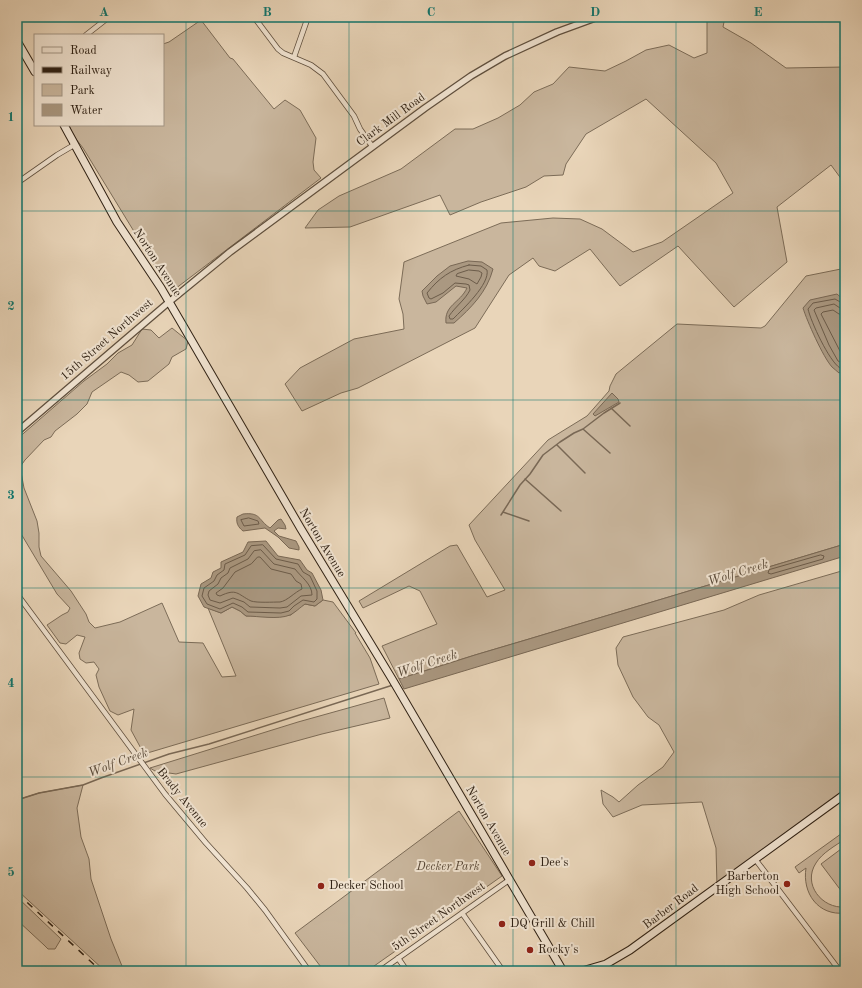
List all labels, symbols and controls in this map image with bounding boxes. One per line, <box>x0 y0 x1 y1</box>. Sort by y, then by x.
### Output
text: A <box>99 6 109 19</box>
text: B <box>262 6 272 19</box>
text: C <box>427 6 435 19</box>
text: D <box>590 6 600 19</box>
text: E <box>754 6 763 19</box>
legend <box>34 34 164 126</box>
text: Road <box>70 45 97 57</box>
text: Railway <box>70 65 113 77</box>
text: Park <box>70 85 95 97</box>
street label: Clark Mill Road <box>354 91 428 149</box>
text: Water <box>70 105 103 117</box>
text: 1 <box>7 111 15 124</box>
street label: Norton Avenue <box>131 227 184 299</box>
street label: 15th Street Northwest <box>58 296 155 383</box>
text: 2 <box>7 300 15 313</box>
text: 3 <box>7 489 15 502</box>
street label: Norton Avenue <box>297 506 348 580</box>
water label: Wolf Creek <box>706 558 770 588</box>
water label: Wolf Creek <box>395 648 459 680</box>
text: 4 <box>7 677 15 690</box>
water label: Wolf Creek <box>86 746 150 780</box>
street label: Brady Avenue <box>154 766 210 831</box>
street label: Norton Avenue <box>463 784 513 858</box>
place label: Dee's <box>540 857 569 869</box>
marker: Dee's <box>527 858 537 868</box>
park label: Decker Park <box>415 861 480 873</box>
text: 5 <box>7 866 15 879</box>
place label: Barberton High School <box>716 871 780 897</box>
marker: Barberton High School <box>782 879 792 889</box>
place label: Decker School <box>329 880 404 892</box>
street label: 5th Street Northwest <box>390 880 488 954</box>
marker: Decker School <box>316 881 326 891</box>
street label: Barber Road <box>641 882 701 932</box>
place label: DQ Grill & Chill <box>510 918 595 930</box>
marker: DQ Grill & Chill <box>497 919 507 929</box>
place label: Rocky's <box>538 944 578 956</box>
marker: Rocky's <box>525 945 535 955</box>

